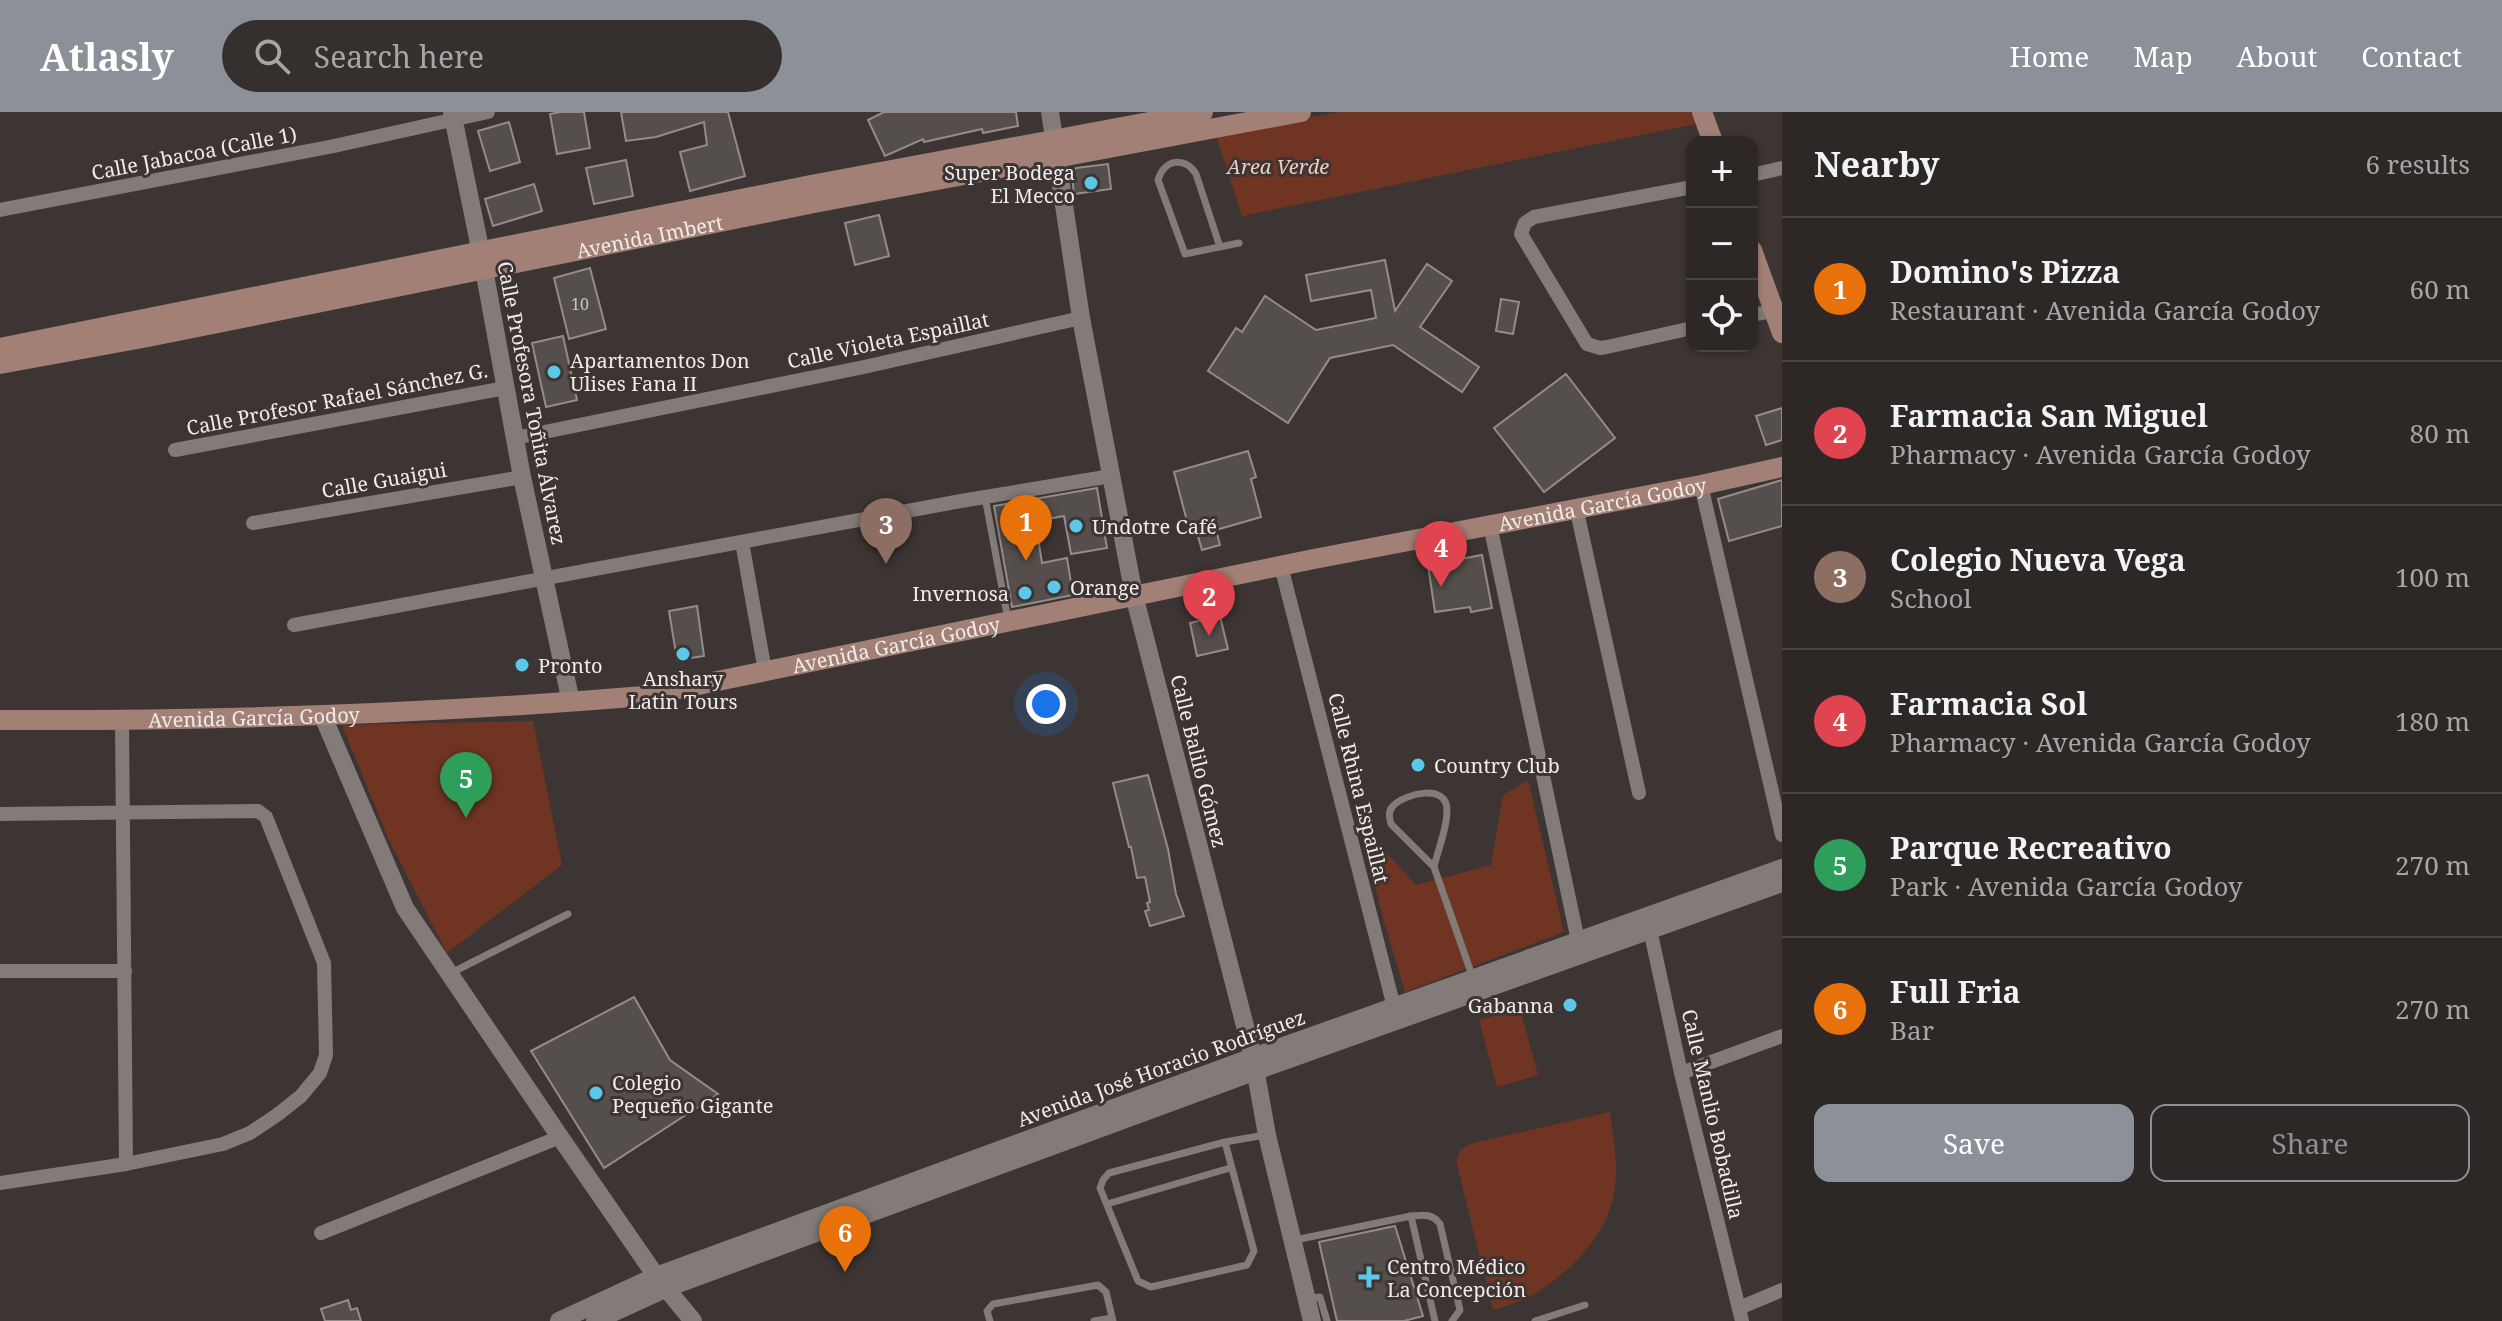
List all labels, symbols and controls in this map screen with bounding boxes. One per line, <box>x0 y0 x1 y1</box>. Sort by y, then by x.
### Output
search box <box>222 20 782 92</box>
text: Atlasly <box>40 30 174 82</box>
icon: search <box>250 34 294 78</box>
text: Search here <box>314 36 484 77</box>
text: Home <box>2010 37 2089 75</box>
text: Map <box>2133 37 2193 75</box>
text: About <box>2237 37 2317 75</box>
text: Contact <box>2361 37 2462 75</box>
street label: Calle Jabacoa (Calle 1) <box>89 120 299 186</box>
map controls <box>1686 136 1758 352</box>
button: + <box>1686 136 1758 208</box>
text: Nearby <box>1814 141 1940 187</box>
text: 6 results <box>2365 146 2470 182</box>
park label: Area Verde <box>1225 153 1329 180</box>
place label: Super Bodega El Mecco <box>944 159 1075 209</box>
marker: Super Bodega El Mecco <box>1082 174 1100 192</box>
street label: Avenida Imbert <box>574 208 725 264</box>
button: − <box>1686 208 1758 280</box>
text: Domino's Pizza <box>1890 251 2120 292</box>
street label: Calle Profesora Toñita Álvarez <box>491 259 573 547</box>
text: 1 <box>1833 271 1847 307</box>
text: 60 m <box>2410 271 2470 307</box>
button: locate <box>1686 280 1758 352</box>
text: Restaurant · Avenida García Godoy <box>1890 292 2320 328</box>
house number: 10 <box>571 293 589 315</box>
street label: Calle Violeta Espaillat <box>785 305 991 375</box>
place label: Apartamentos Don Ulises Fana II <box>570 347 750 397</box>
street label: Calle Profesor Rafael Sánchez G. <box>184 357 490 441</box>
marker: Apartamentos Don Ulises Fana II <box>545 363 563 381</box>
text: Farmacia San Miguel <box>1890 395 2208 436</box>
text: 2 <box>1833 415 1847 451</box>
text: 80 m <box>2410 415 2470 451</box>
text: Pharmacy · Avenida García Godoy <box>1890 436 2311 472</box>
street label: Calle Guaigui <box>319 456 449 504</box>
street label: Avenida García Godoy <box>1496 471 1709 537</box>
pin: 1 <box>1000 495 1052 561</box>
pin: 3 <box>860 498 912 564</box>
place label: Undotre Café <box>1092 513 1217 540</box>
marker: Undotre Café <box>1067 517 1085 535</box>
pin: 4 <box>1415 521 1467 587</box>
text: Colegio Nueva Vega <box>1890 539 2186 580</box>
text: 3 <box>1833 559 1847 595</box>
text: 100 m <box>2395 559 2470 595</box>
pin: 2 <box>1183 570 1235 636</box>
place label: Orange <box>1070 574 1139 601</box>
marker: Orange <box>1045 578 1063 596</box>
place label: Invernosa <box>912 580 1009 607</box>
text: School <box>1890 580 1972 616</box>
marker: Invernosa <box>1016 584 1034 602</box>
street label: Avenida García Godoy <box>790 610 1003 679</box>
marker: Anshary Latin Tours <box>674 645 692 663</box>
place label: Pronto <box>538 652 603 679</box>
marker: Pronto <box>513 656 531 674</box>
place label: Anshary Latin Tours <box>628 665 738 715</box>
street label: Calle Balilo Gómez <box>1164 672 1234 850</box>
text: Farmacia Sol <box>1890 683 2087 724</box>
your location <box>1026 684 1066 724</box>
street label: Calle Rhina Espaillat <box>1322 690 1396 886</box>
street label: Avenida García Godoy <box>148 700 361 733</box>
text: 4 <box>1833 703 1847 739</box>
text: 180 m <box>2395 703 2470 739</box>
text: Pharmacy · Avenida García Godoy <box>1890 724 2311 760</box>
pin: 5 <box>440 752 492 818</box>
place label: Country Club <box>1434 752 1560 779</box>
marker: Country Club <box>1409 756 1427 774</box>
text: Parque Recreativo <box>1890 827 2172 868</box>
text: 5 <box>1833 847 1847 883</box>
text: 270 m <box>2395 847 2470 883</box>
text: Park · Avenida García Godoy <box>1890 868 2243 904</box>
text: Full Fria <box>1890 971 2020 1012</box>
text: 6 <box>1833 991 1847 1027</box>
text: 270 m <box>2395 991 2470 1027</box>
place label: Gabanna <box>1468 992 1554 1019</box>
marker: Gabanna <box>1561 996 1579 1014</box>
street label: Avenida José Horacio Rodríguez <box>1013 1003 1309 1133</box>
street label: Calle Manlio Bobadilla <box>1676 1006 1750 1222</box>
text: Bar <box>1890 1012 1934 1048</box>
place label: Colegio Pequeño Gigante <box>612 1069 773 1119</box>
marker: Colegio Pequeño Gigante <box>587 1084 605 1102</box>
button: Save <box>1814 1104 2134 1182</box>
button: Share <box>2150 1104 2470 1182</box>
pin: 6 <box>819 1206 871 1272</box>
place label: Centro Médico La Concepción <box>1387 1253 1526 1303</box>
marker: Centro Médico La Concepción <box>1358 1266 1380 1288</box>

